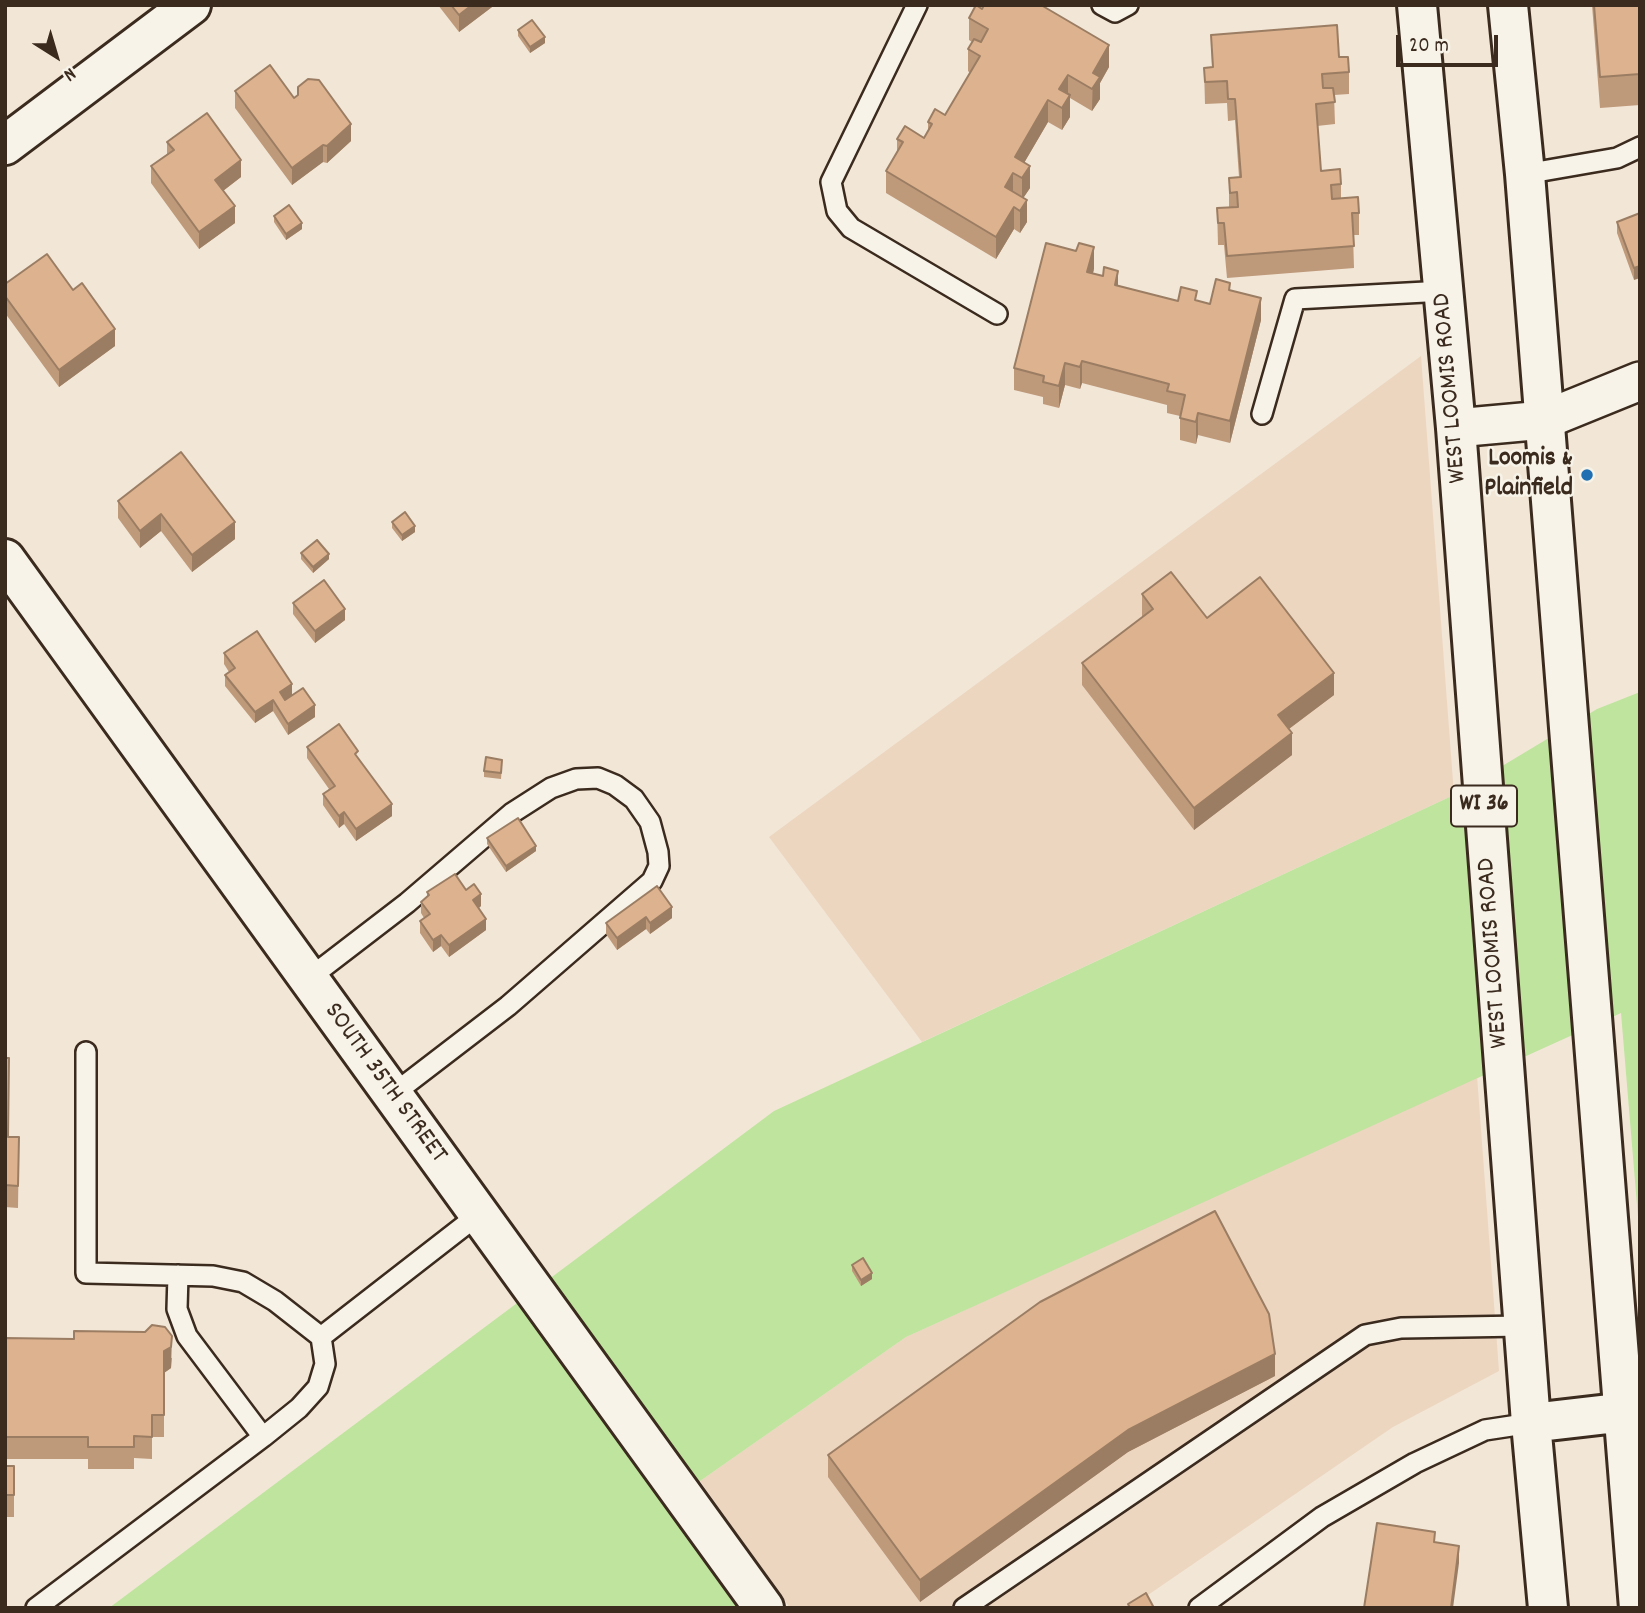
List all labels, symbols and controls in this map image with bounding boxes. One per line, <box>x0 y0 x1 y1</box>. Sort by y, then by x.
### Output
north arrow <box>21 21 91 91</box>
scale bar <box>1400 21 1502 65</box>
text: 20 m <box>1409 32 1449 62</box>
text: N <box>57 60 81 87</box>
street label: WEST LOOMIS ROAD <box>1428 292 1476 484</box>
place label: Loomis & Plainfield <box>1484 444 1573 505</box>
marker: Loomis & Plainfield <box>1579 467 1595 483</box>
road number: WI 36 <box>1451 786 1517 826</box>
street label: WEST LOOMIS ROAD <box>1473 857 1517 1049</box>
street label: SOUTH 35TH STREET <box>315 998 453 1170</box>

